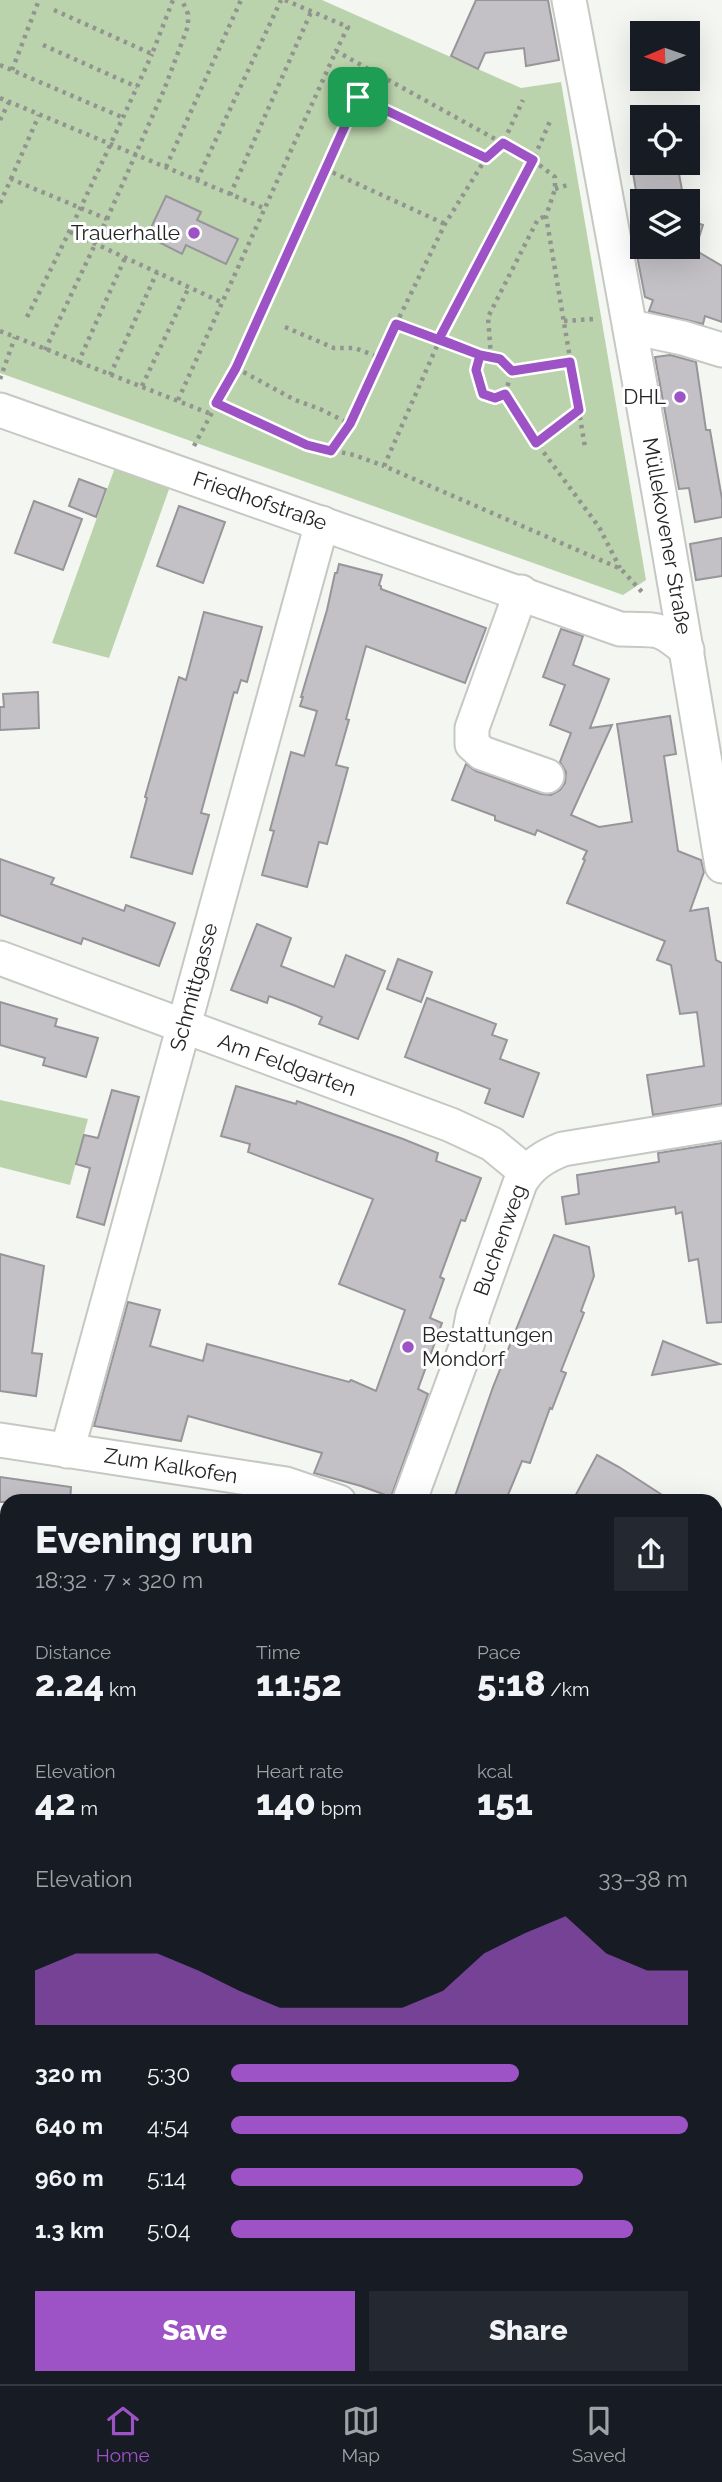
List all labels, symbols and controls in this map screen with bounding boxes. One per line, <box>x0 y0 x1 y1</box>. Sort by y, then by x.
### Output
north arrow <box>630 21 700 91</box>
map controls <box>630 21 700 259</box>
pin <box>328 67 388 127</box>
icon: arrive <box>339 78 377 116</box>
button: locate <box>630 105 700 175</box>
button: layers <box>630 189 700 259</box>
place label: Trauerhalle <box>71 220 180 245</box>
marker: Trauerhalle <box>186 225 202 241</box>
place label: DHL <box>623 384 666 409</box>
marker: DHL <box>672 389 688 405</box>
street label: Müllekovener Straße <box>638 435 697 636</box>
street label: Friedhofstraße <box>190 466 331 535</box>
street label: Schmittgasse <box>164 920 223 1054</box>
street label: Am Feldgarten <box>215 1028 360 1101</box>
street label: Buchenweg <box>468 1181 531 1299</box>
place label: Bestattungen Mondorf <box>422 1322 553 1371</box>
marker: Bestattungen Mondorf <box>400 1339 416 1355</box>
street label: Zum Kalkofen <box>103 1443 240 1488</box>
text: Evening run <box>35 1517 253 1562</box>
button: share <box>614 1517 688 1591</box>
text: 18:32 · 7 × 320 m <box>35 1566 203 1593</box>
text: Distance <box>35 1641 111 1663</box>
text: Time <box>256 1641 300 1663</box>
text: Pace <box>477 1641 521 1663</box>
text: 2.24 <box>35 1663 104 1704</box>
text: 11:52 <box>256 1663 342 1704</box>
text: 5:18 <box>477 1663 546 1704</box>
text: km <box>104 1678 137 1700</box>
text: /km <box>546 1678 589 1700</box>
text: Elevation <box>35 1760 116 1782</box>
text: Heart rate <box>256 1760 344 1782</box>
text: kcal <box>477 1760 513 1782</box>
text: 42 <box>35 1782 76 1823</box>
text: 140 <box>256 1782 316 1823</box>
text: 151 <box>477 1782 533 1823</box>
text: m <box>76 1797 98 1819</box>
text: bpm <box>316 1797 362 1819</box>
text: Elevation <box>35 1865 133 1892</box>
text: 33–38 m <box>598 1865 688 1892</box>
text: 320 m <box>35 2060 102 2087</box>
text: 5:30 <box>147 2060 190 2087</box>
text: 640 m <box>35 2112 103 2139</box>
text: 4:54 <box>147 2112 189 2139</box>
text: 960 m <box>35 2164 104 2191</box>
text: 5:14 <box>147 2164 186 2191</box>
text: 1.3 km <box>35 2216 104 2243</box>
text: 5:04 <box>147 2216 191 2243</box>
button: Save <box>35 2291 355 2371</box>
button: Share <box>369 2291 688 2371</box>
tab: Home <box>96 2402 150 2466</box>
tab: Map <box>341 2402 380 2466</box>
tab: Saved <box>572 2402 626 2466</box>

